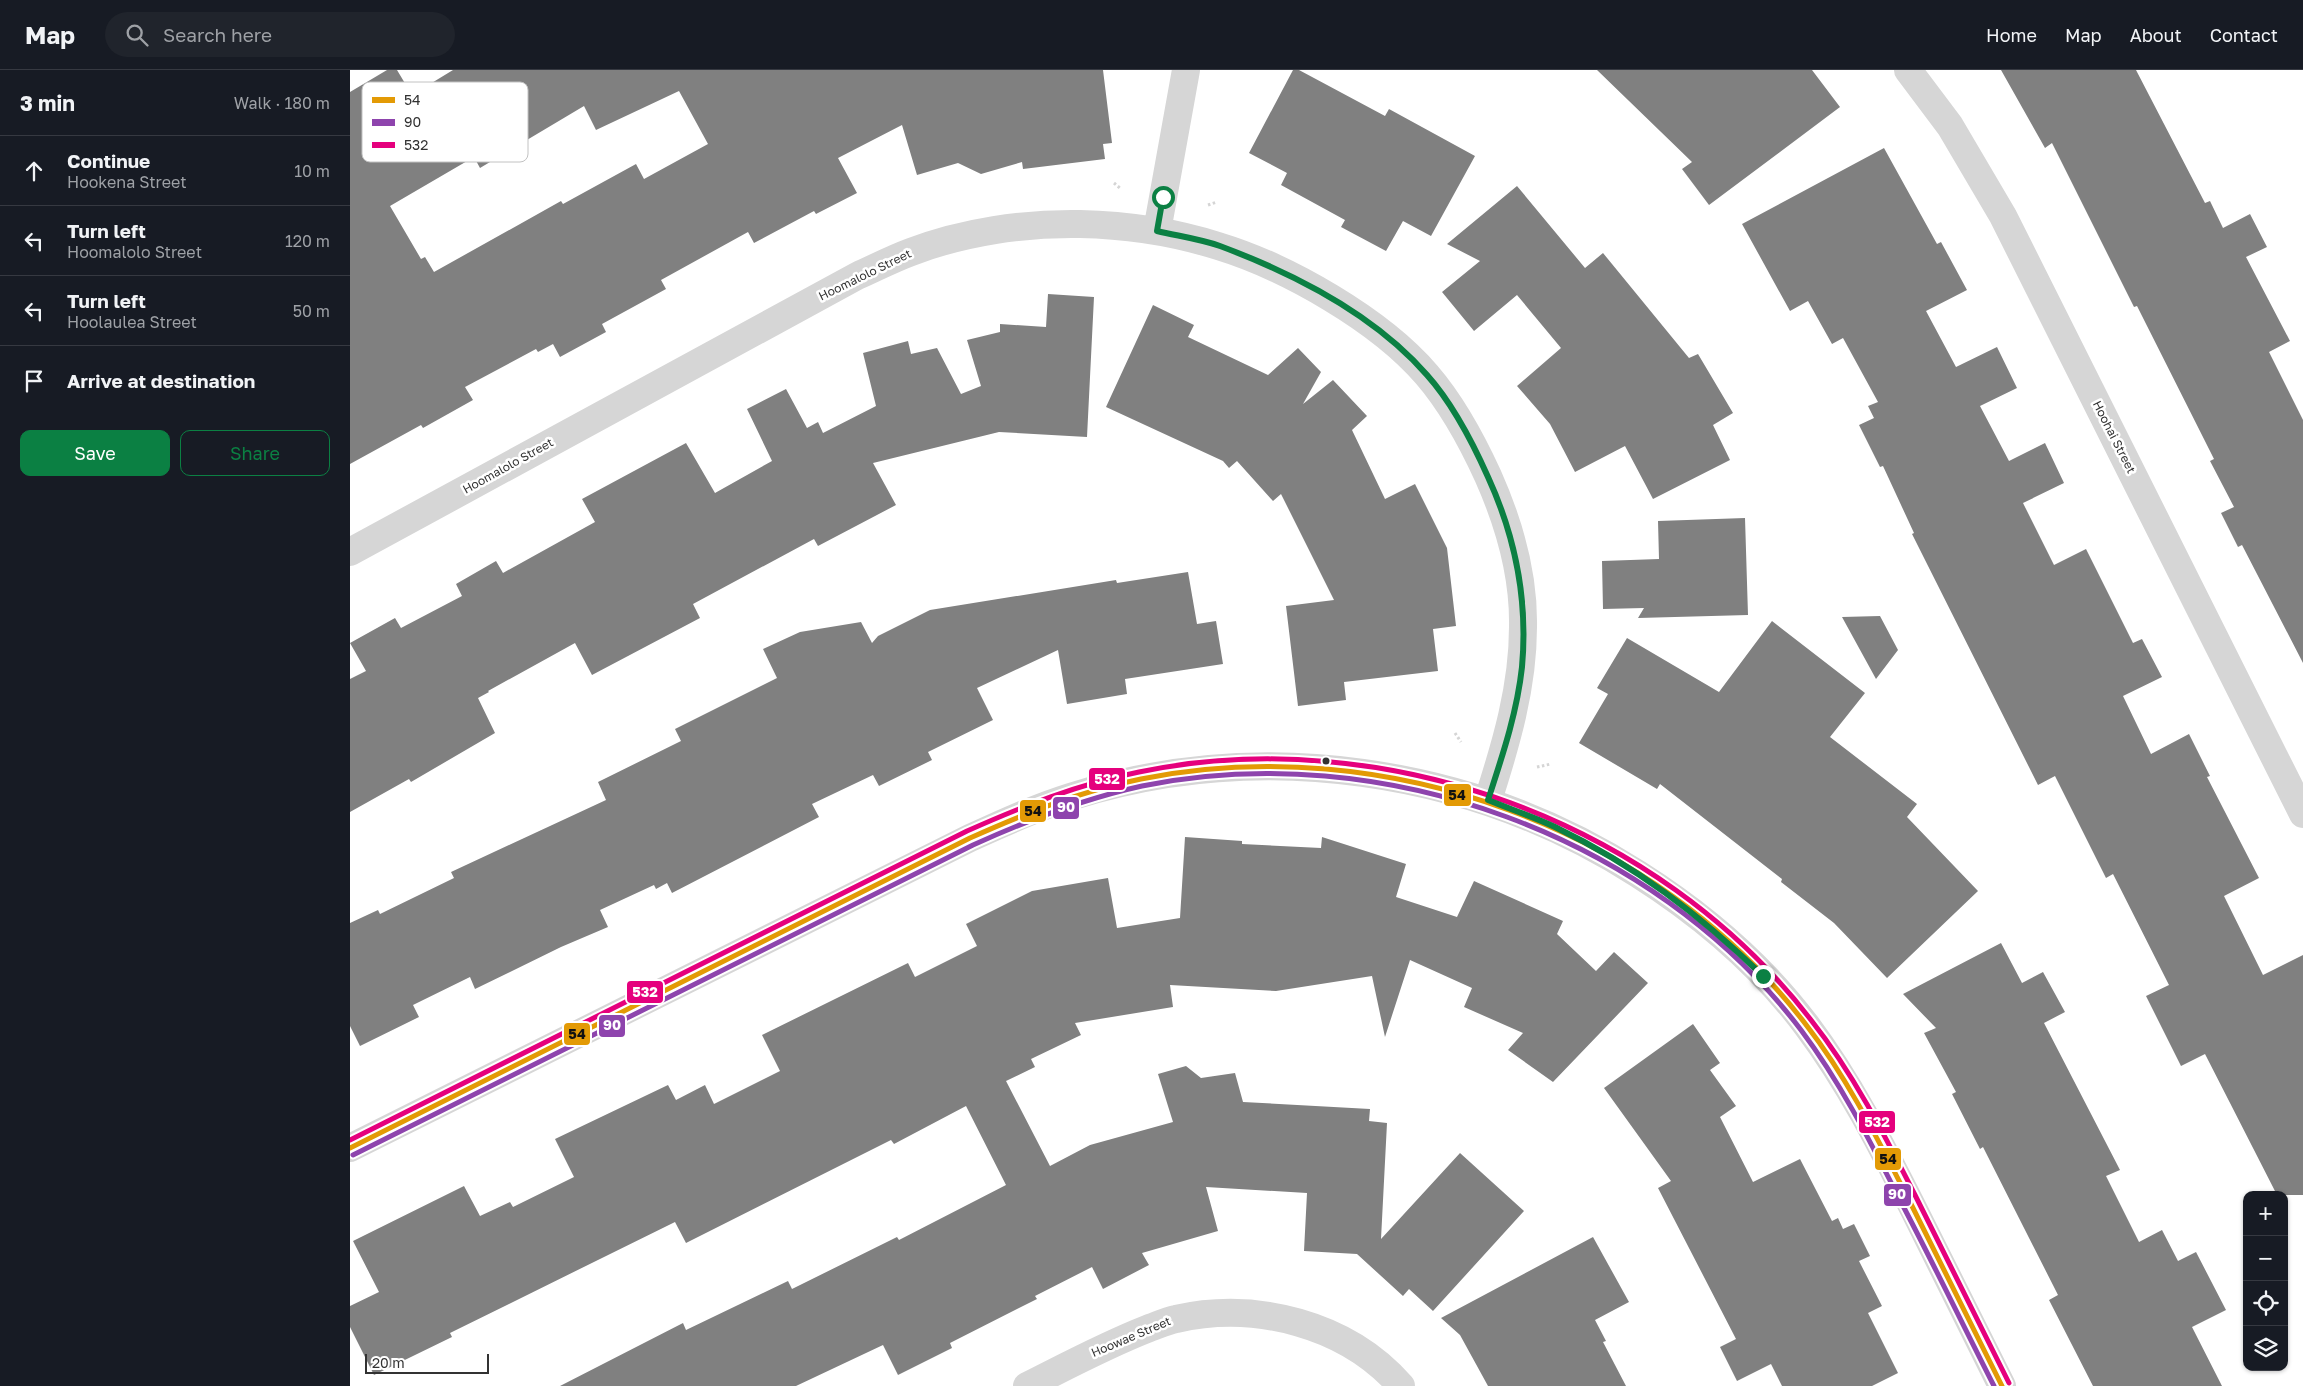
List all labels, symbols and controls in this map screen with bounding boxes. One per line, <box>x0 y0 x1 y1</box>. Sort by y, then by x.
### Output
search box <box>105 12 455 57</box>
text: Map <box>25 20 75 49</box>
icon: search <box>123 21 151 49</box>
text: Search here <box>163 23 272 46</box>
text: Home <box>1986 24 2037 46</box>
text: Map <box>2065 24 2102 46</box>
text: About <box>2130 24 2182 46</box>
text: Contact <box>2210 24 2278 46</box>
legend <box>362 82 528 162</box>
text: 3 min <box>20 90 75 116</box>
text: 54 <box>404 91 421 108</box>
text: Walk · 180 m <box>234 93 330 113</box>
text: 90 <box>404 113 421 130</box>
text: 532 <box>404 136 428 153</box>
text: Continue <box>67 149 150 172</box>
icon: ahead <box>20 157 48 185</box>
text: 10 m <box>294 161 330 181</box>
text: Hookena Street <box>67 172 187 192</box>
route start <box>1152 186 1175 209</box>
text: Turn left <box>67 219 146 242</box>
icon: left <box>20 227 48 255</box>
text: 120 m <box>285 231 330 251</box>
text: Hoomalolo Street <box>67 242 202 262</box>
street label: Hoomalolo Street <box>816 246 914 303</box>
text: Turn left <box>67 289 146 312</box>
icon: left <box>20 297 48 325</box>
text: 50 m <box>293 301 330 321</box>
text: Hoolaulea Street <box>67 312 197 332</box>
icon: arrive <box>20 367 48 395</box>
text: Arrive at destination <box>67 369 255 392</box>
street label: Hoohai Street <box>2090 398 2139 476</box>
button: Save <box>20 430 170 476</box>
button: Share <box>180 430 330 476</box>
street label: Hoomalolo Street <box>460 434 556 497</box>
unlabelled marker <box>1321 756 1331 766</box>
line badge: 532 <box>1088 767 1126 791</box>
text: 532 <box>1094 770 1120 787</box>
line badge: 54 <box>1443 783 1472 807</box>
text: 54 <box>1448 786 1466 803</box>
line badge: 90 <box>1052 796 1080 820</box>
text: 90 <box>1057 798 1075 815</box>
line badge: 54 <box>1019 799 1047 823</box>
text: 54 <box>1024 802 1042 819</box>
route end <box>1752 965 1775 988</box>
line badge: 532 <box>626 980 664 1004</box>
text: 532 <box>632 983 658 1000</box>
line badge: 90 <box>598 1014 626 1038</box>
text: 90 <box>603 1016 621 1033</box>
line badge: 54 <box>563 1022 591 1046</box>
text: 54 <box>568 1025 586 1042</box>
line badge: 532 <box>1858 1110 1896 1134</box>
text: 532 <box>1864 1113 1890 1130</box>
line badge: 54 <box>1874 1147 1902 1171</box>
text: 54 <box>1879 1150 1897 1167</box>
line badge: 90 <box>1883 1183 1912 1207</box>
text: 90 <box>1888 1185 1906 1202</box>
map controls <box>2243 1191 2288 1371</box>
button: + <box>2243 1191 2288 1236</box>
button: − <box>2243 1236 2288 1281</box>
button: locate <box>2243 1281 2288 1326</box>
street label: Hoowae Street <box>1089 1313 1173 1360</box>
button: layers <box>2243 1326 2288 1371</box>
scale bar <box>365 1351 489 1374</box>
text: 20 m <box>372 1354 405 1371</box>

